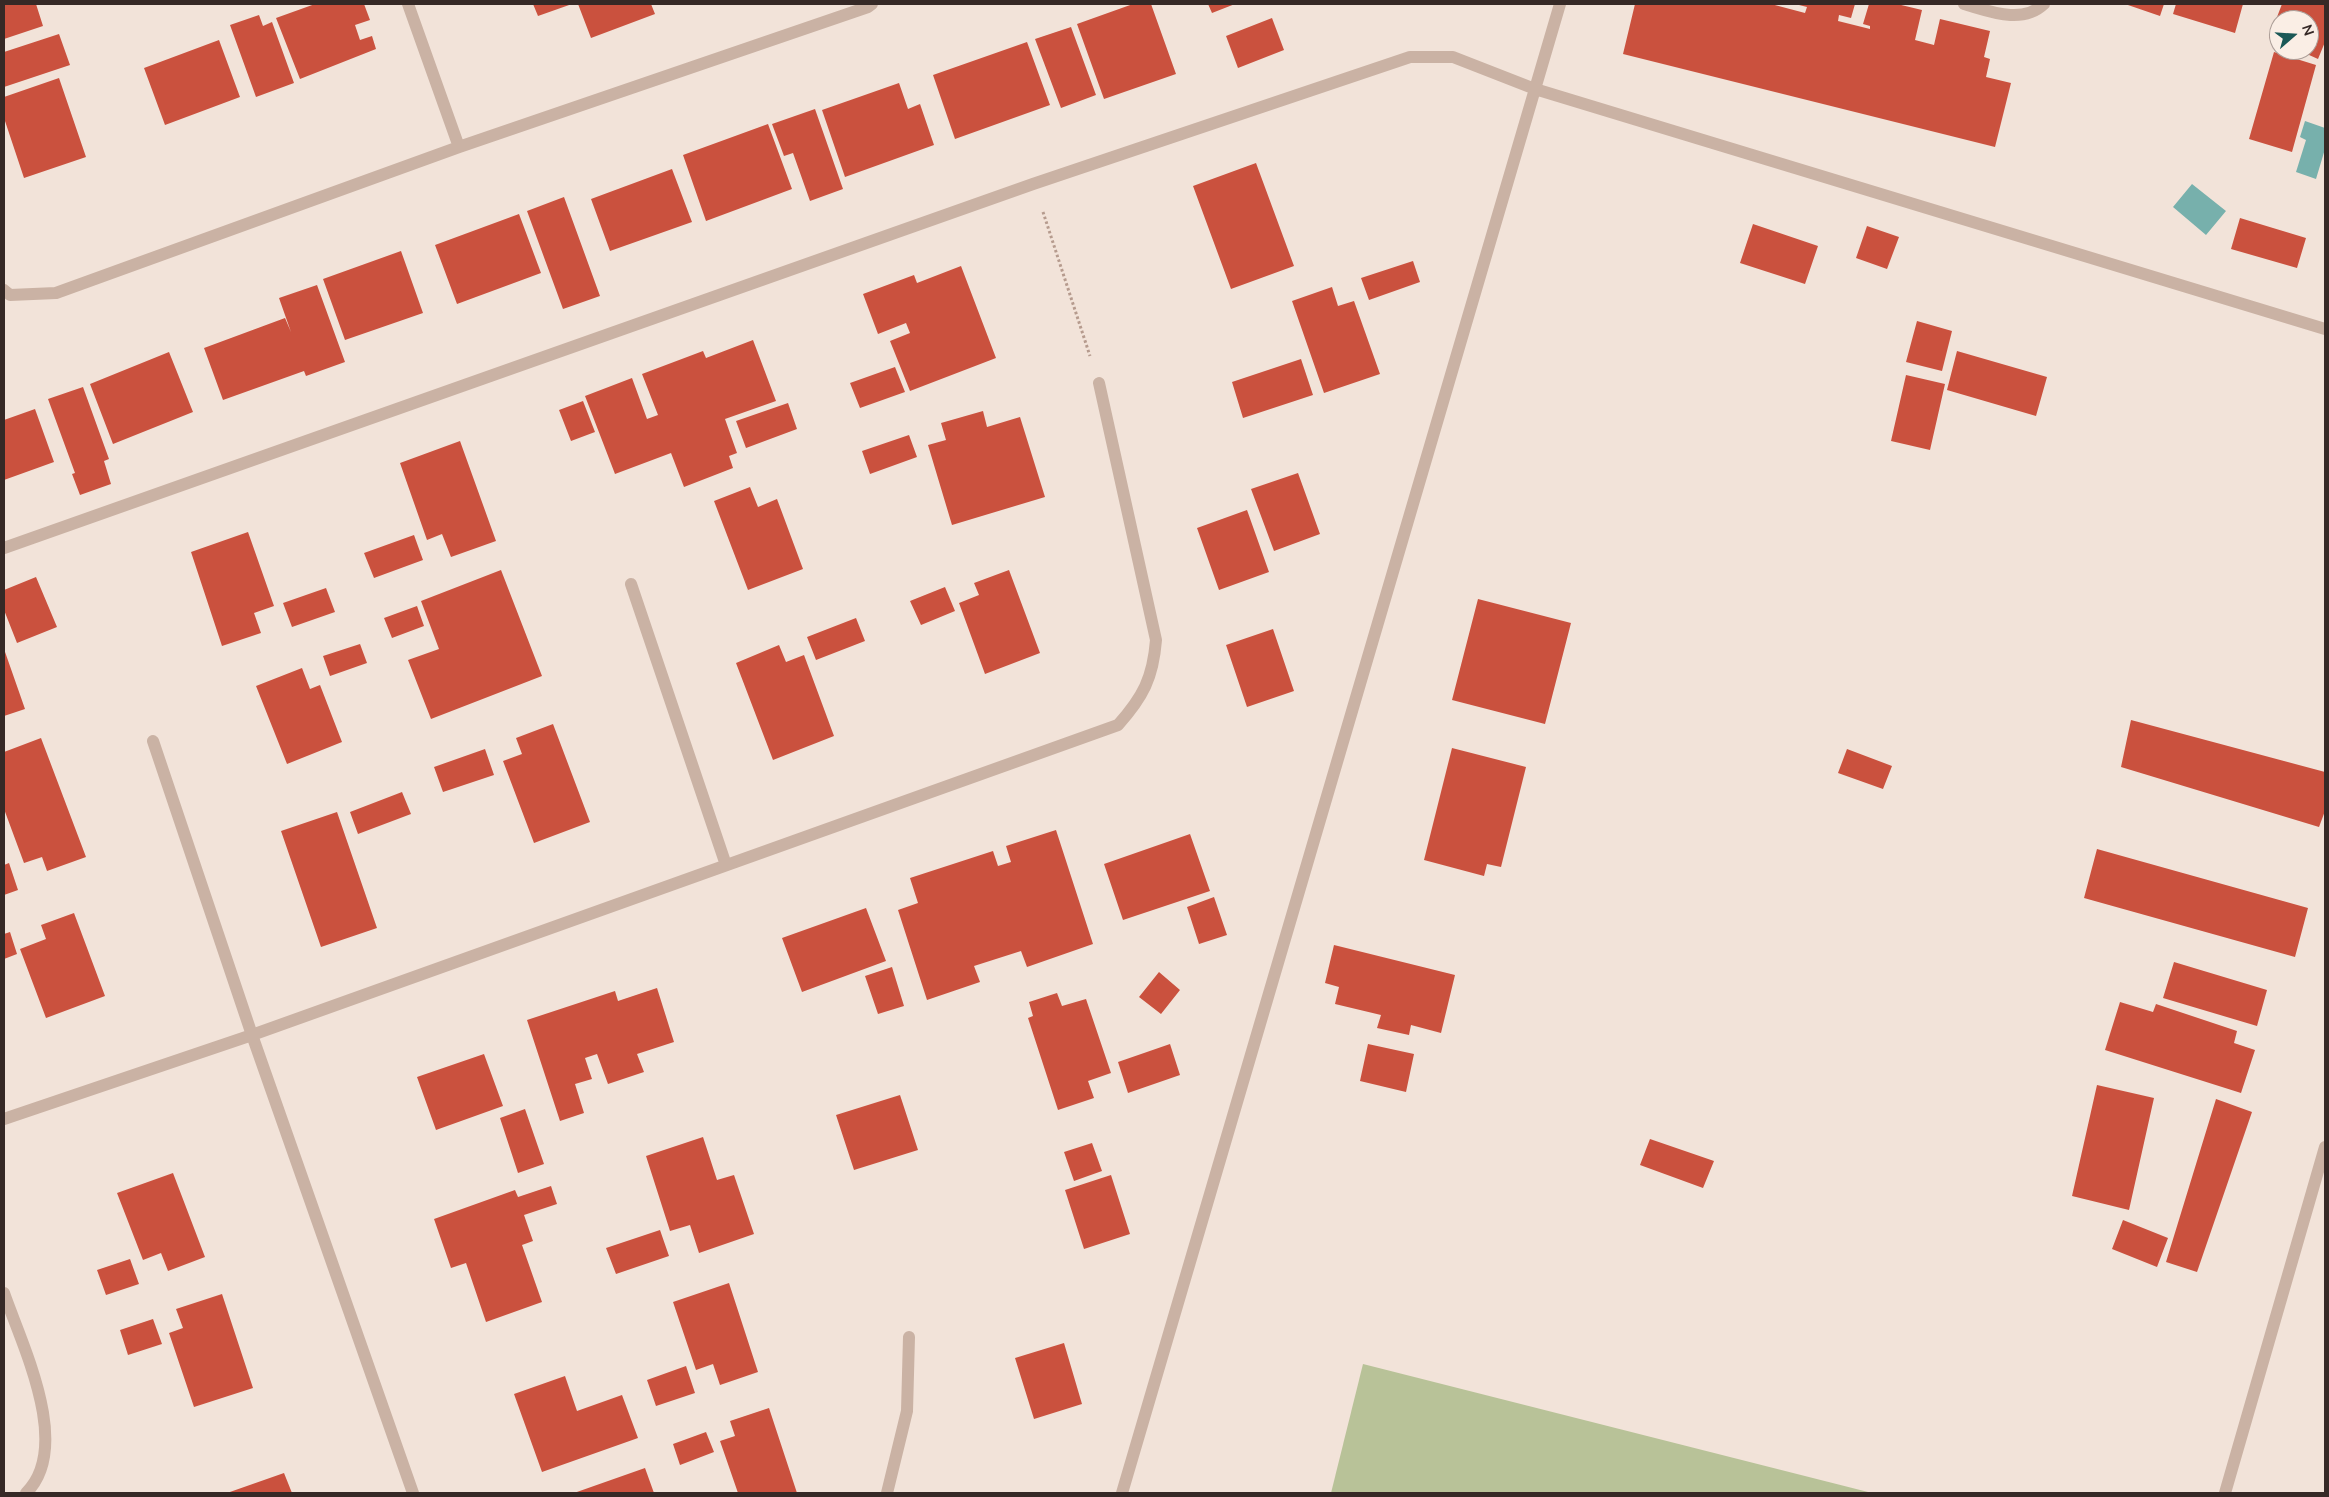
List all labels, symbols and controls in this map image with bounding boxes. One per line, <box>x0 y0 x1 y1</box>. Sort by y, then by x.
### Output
north arrow <box>2269 10 2319 60</box>
text: N <box>2297 22 2318 38</box>

